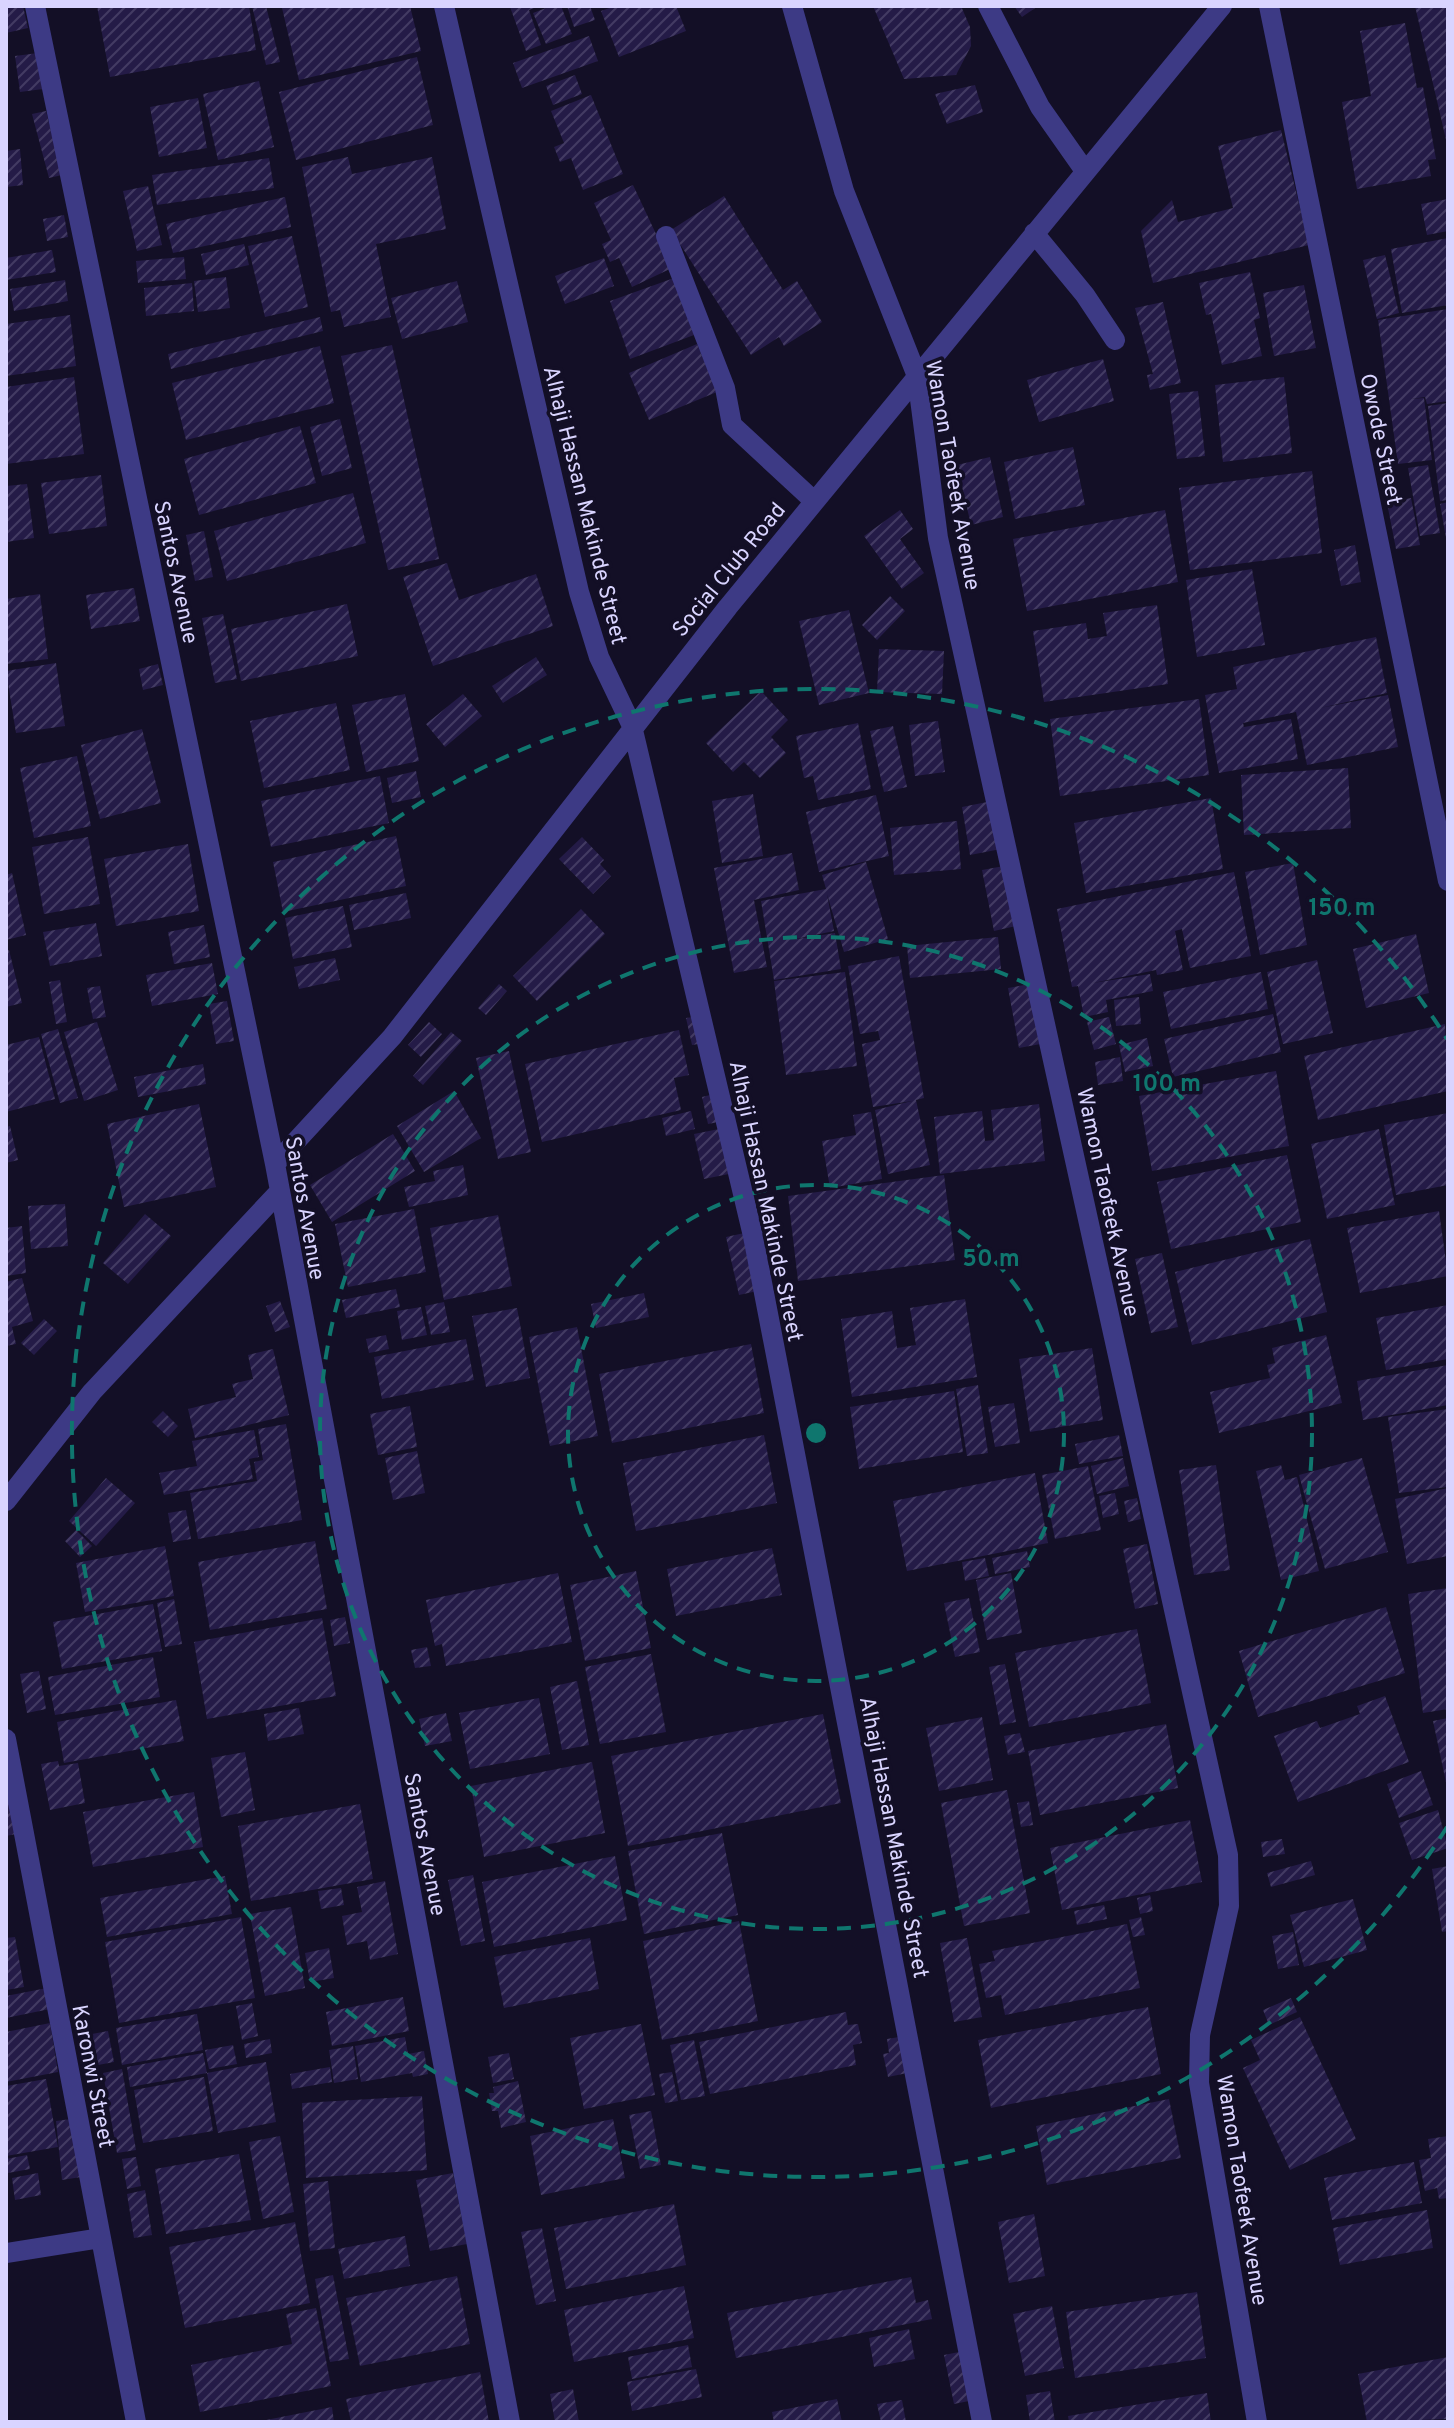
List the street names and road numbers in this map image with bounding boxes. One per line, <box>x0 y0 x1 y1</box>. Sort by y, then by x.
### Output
street label: Wamon Taofeek Avenue <box>918 358 985 593</box>
street label: Alhaji Hassan Makinde Street <box>536 363 631 648</box>
street label: Owode Street <box>1352 371 1407 508</box>
street label: Social Club Road <box>667 498 792 643</box>
street label: Santos Avenue <box>146 499 203 646</box>
street label: Alhaji Hassan Makinde Street <box>722 1059 808 1344</box>
street label: Wamon Taofeek Avenue <box>1069 1086 1144 1319</box>
street label: Santos Avenue <box>278 1134 329 1282</box>
street label: Alhaji Hassan Makinde Street <box>852 1694 933 1981</box>
street label: Santos Avenue <box>396 1771 451 1918</box>
street label: Karonwi Street <box>64 2003 119 2150</box>
street label: Wamon Taofeek Avenue <box>1209 2073 1272 2308</box>

